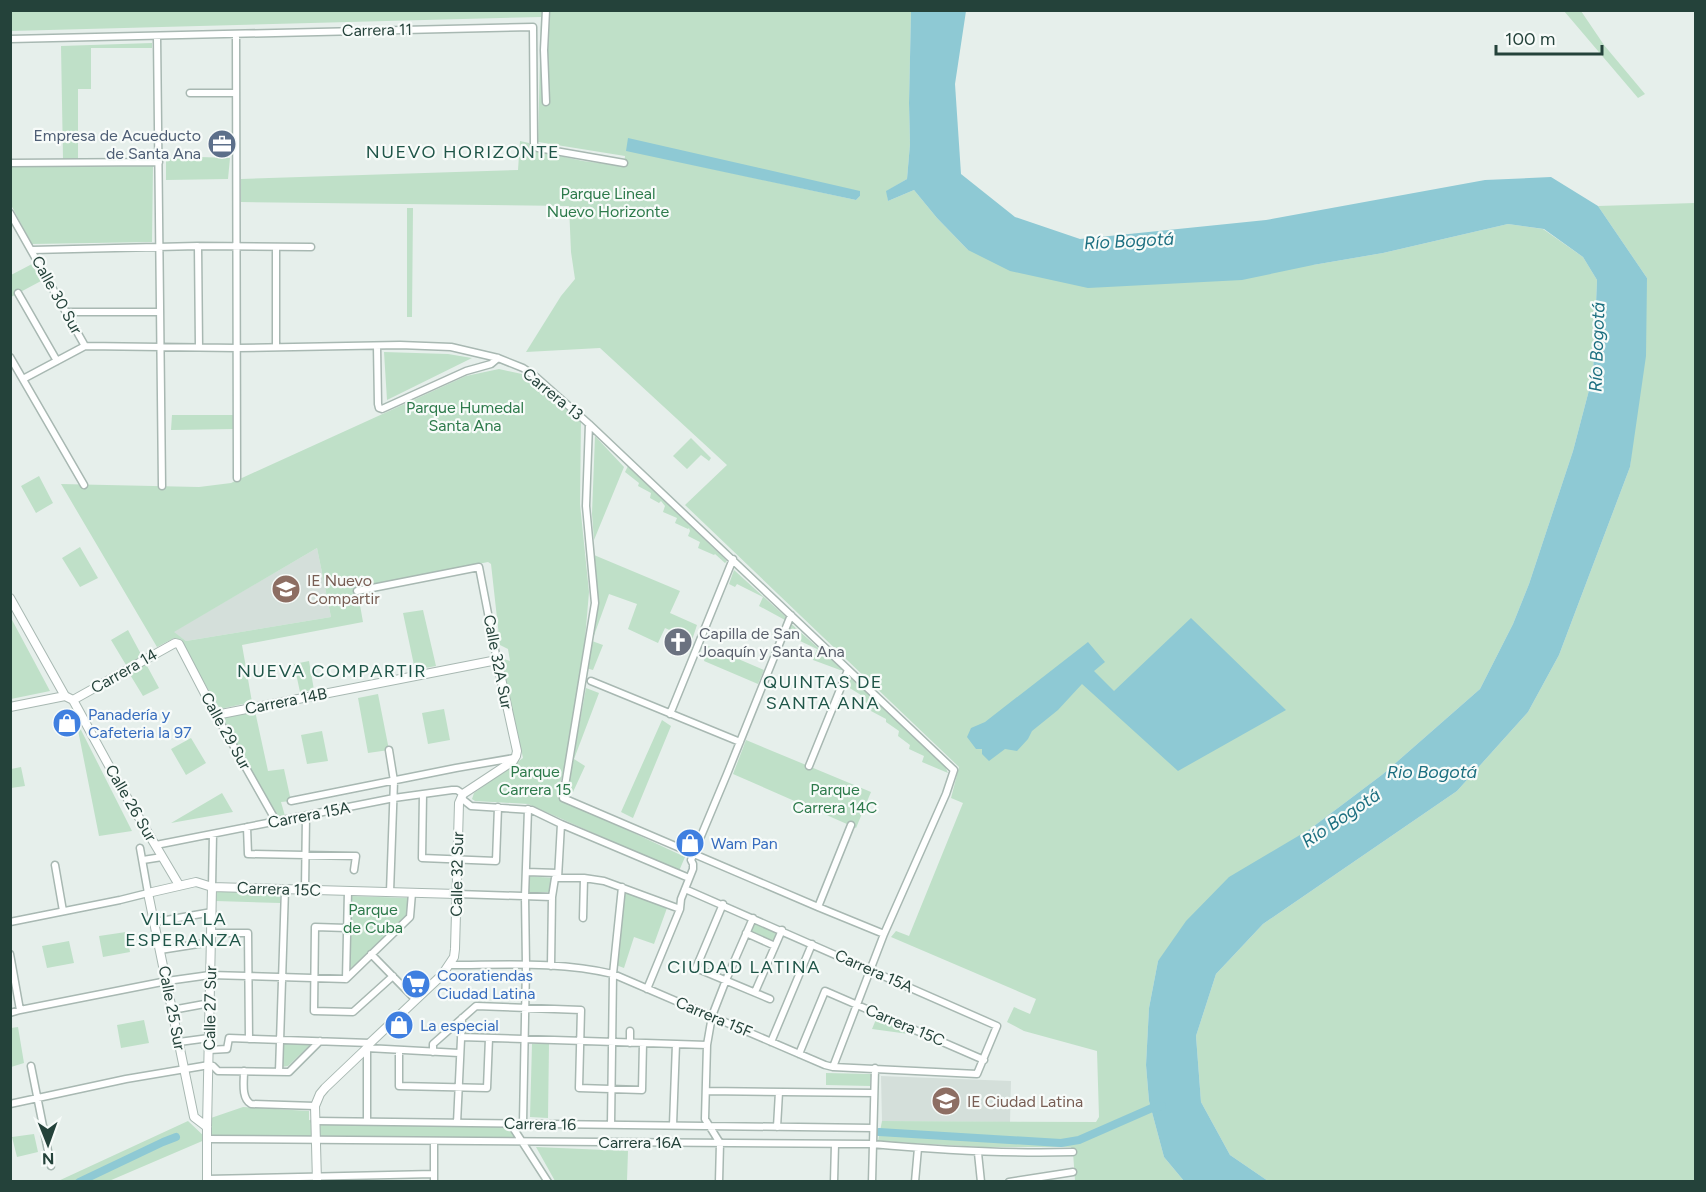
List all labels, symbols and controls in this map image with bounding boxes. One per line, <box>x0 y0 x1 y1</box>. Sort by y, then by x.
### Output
scale bar <box>1496 18 1602 56</box>
street label: Carrera 11 <box>342 20 412 40</box>
text: 100 m <box>1505 28 1555 50</box>
place label: Empresa de Acueducto de Santa Ana <box>33 126 201 163</box>
office icon: Empresa de Acueducto de Santa Ana <box>206 128 238 160</box>
district label: NUEVO HORIZONTE <box>366 141 560 163</box>
park label: Parque Lineal Nuevo Horizonte <box>547 184 669 221</box>
water label: Río Bogotá <box>1083 228 1175 254</box>
street label: Calle 30 Sur <box>28 253 87 338</box>
water label: Río Bogotá <box>1584 301 1610 393</box>
street label: Carrera 13 <box>519 364 587 424</box>
park label: Parque Humedal Santa Ana <box>406 398 524 435</box>
place label: IE Nuevo Compartir <box>307 571 380 608</box>
school or university icon: IE Nuevo Compartir <box>270 573 302 605</box>
street label: Calle 32A Sur <box>480 613 517 712</box>
place label: Capilla de San Joaquín y Santa Ana <box>699 624 845 661</box>
church icon: Capilla de San Joaquín y Santa Ana <box>662 626 694 658</box>
street label: Carrera 14 <box>88 644 161 698</box>
district label: NUEVA COMPARTIR <box>237 660 427 682</box>
district label: QUINTAS DE SANTA ANA <box>763 671 883 714</box>
street label: Carrera 14B <box>243 684 329 718</box>
street label: Calle 29 Sur <box>197 689 255 774</box>
place label: Panadería y Cafeteria la 97 <box>88 705 192 742</box>
shop icon: Panadería y Cafeteria la 97 <box>51 707 83 739</box>
street label: Calle 26 Sur <box>101 761 161 845</box>
water label: Rio Bogotá <box>1387 761 1478 783</box>
park label: Parque Carrera 15 <box>499 762 571 799</box>
park label: Parque Carrera 14C <box>793 780 877 817</box>
water label: Río Bogotá <box>1297 783 1385 852</box>
street label: Carrera 15A <box>266 798 352 832</box>
shop icon: Wam Pan <box>674 827 706 859</box>
street label: Calle 32 Sur <box>447 831 467 917</box>
place label: Wam Pan <box>711 834 778 853</box>
street label: Carrera 15C <box>237 878 321 900</box>
park label: Parque de Cuba <box>343 900 403 937</box>
district label: VILLA LA ESPERANZA <box>125 908 243 951</box>
street label: Carrera 15A <box>832 945 916 997</box>
district label: CIUDAD LATINA <box>667 956 821 978</box>
street label: Calle 25 Sur <box>154 964 190 1052</box>
street label: Calle 27 Sur <box>200 965 220 1051</box>
place label: Cooratiendas Ciudad Latina <box>437 966 535 1003</box>
supermarket icon: Cooratiendas Ciudad Latina <box>400 968 432 1000</box>
street label: Carrera 15F <box>673 992 755 1042</box>
street label: Carrera 15C <box>863 1000 947 1050</box>
shop icon: La especial <box>383 1009 415 1041</box>
place label: La especial <box>420 1016 499 1035</box>
school or university icon: IE Ciudad Latina <box>930 1085 962 1117</box>
place label: IE Ciudad Latina <box>967 1092 1083 1111</box>
north arrow <box>18 1114 78 1174</box>
street label: Carrera 16 <box>504 1114 576 1134</box>
street label: Carrera 16A <box>598 1133 682 1152</box>
text: N <box>42 1149 55 1168</box>

